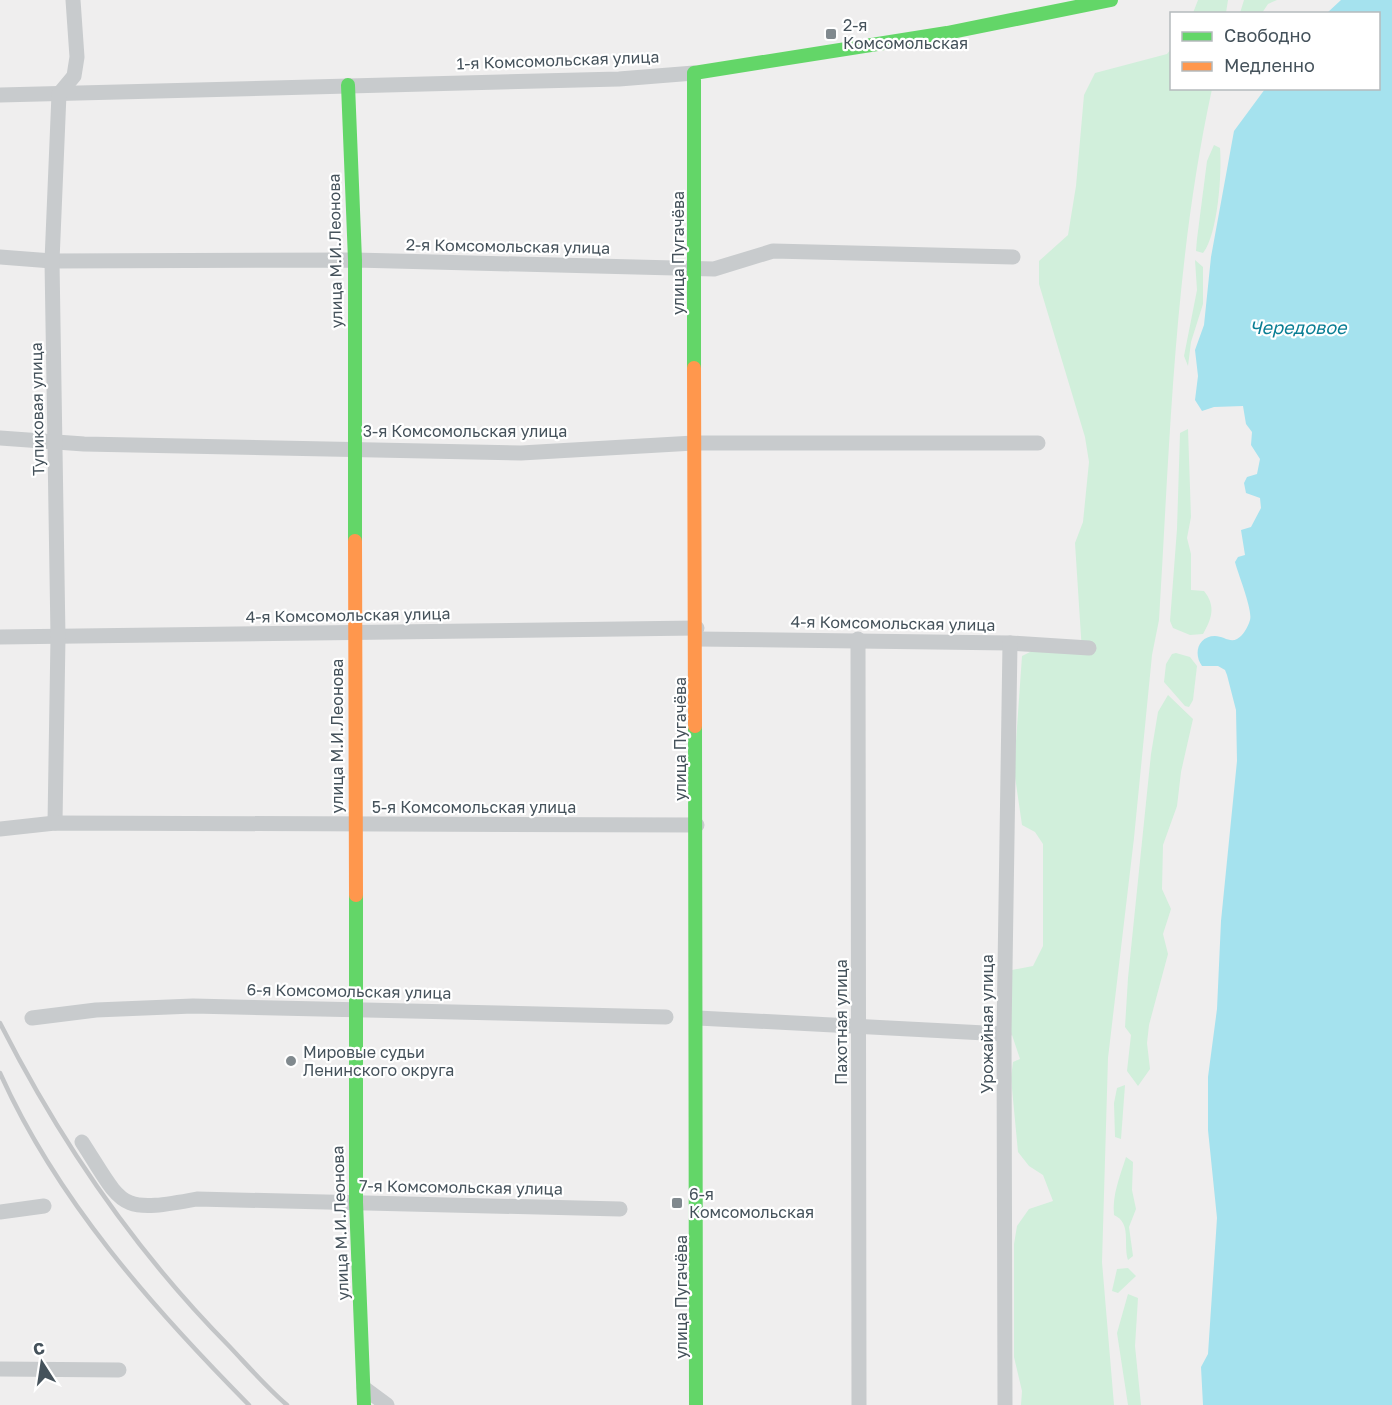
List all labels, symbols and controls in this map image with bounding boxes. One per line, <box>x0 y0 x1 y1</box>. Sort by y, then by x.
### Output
legend <box>1170 12 1380 90</box>
place label: 2-я Комсомольская <box>843 15 968 53</box>
text: Свободно <box>1224 24 1311 46</box>
marker: 2-я Комсомольская <box>824 27 838 41</box>
street label: 1-я Комсомольская улица <box>456 46 660 74</box>
text: Медленно <box>1224 54 1315 76</box>
street label: улица М.И.Леонова <box>324 173 346 329</box>
street label: улица Пугачёва <box>668 191 688 315</box>
street label: 2-я Комсомольская улица <box>406 234 610 258</box>
water label: Чередовое <box>1250 316 1348 338</box>
street label: Тупиковая улица <box>26 342 48 476</box>
street label: 3-я Комсомольская улица <box>363 421 567 441</box>
street label: 4-я Комсомольская улица <box>245 603 451 627</box>
street label: 4-я Комсомольская улица <box>790 611 996 635</box>
street label: улица М.И.Леонова <box>327 659 347 813</box>
street label: улица Пугачёва <box>670 677 690 801</box>
street label: 5-я Комсомольская улица <box>372 797 576 817</box>
street label: Урожайная улица <box>977 954 997 1094</box>
street label: Пахотная улица <box>831 959 851 1085</box>
street label: 6-я Комсомольская улица <box>246 979 452 1003</box>
place label: Мировые судьи Ленинского округа <box>303 1042 454 1080</box>
marker: Мировые судьи Ленинского округа <box>284 1054 298 1068</box>
street label: улица М.И.Леонова <box>327 1145 353 1301</box>
street label: 7-я Комсомольская улица <box>359 1175 563 1199</box>
place label: 6-я Комсомольская <box>689 1184 814 1222</box>
marker: 6-я Комсомольская <box>670 1196 684 1210</box>
street label: улица Пугачёва <box>671 1235 691 1359</box>
north arrow <box>12 1333 72 1393</box>
text: С <box>31 1337 47 1359</box>

